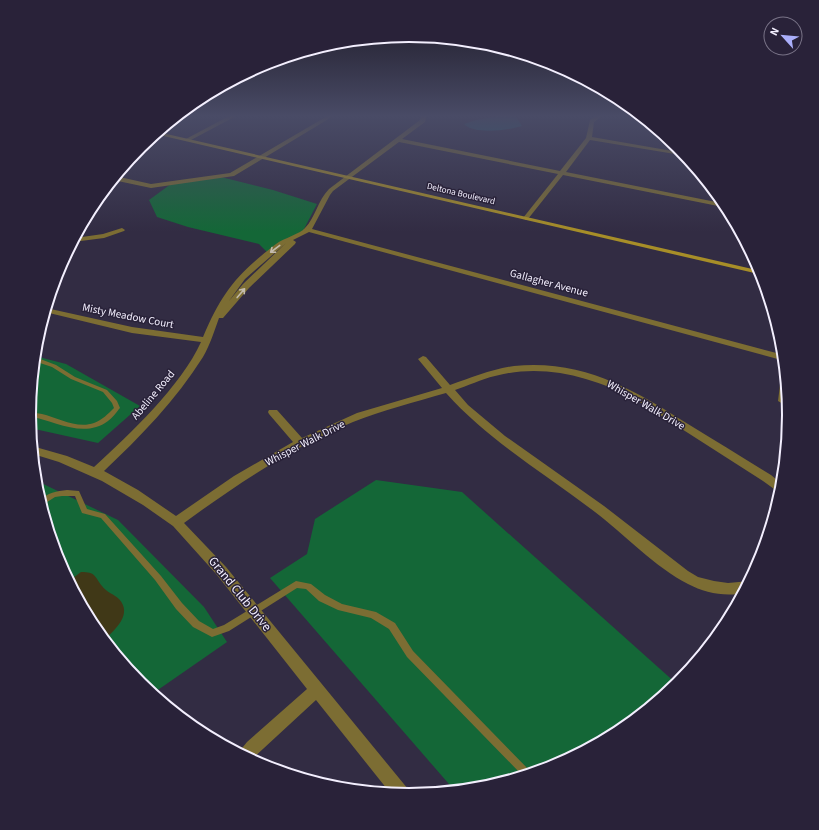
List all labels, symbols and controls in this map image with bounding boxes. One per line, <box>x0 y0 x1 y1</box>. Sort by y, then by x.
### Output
north arrow <box>763 16 803 56</box>
text: N <box>766 25 783 38</box>
street label: Deltona Boulevard <box>426 180 496 208</box>
one-way arrow <box>269 245 280 253</box>
street label: Gallagher Avenue <box>508 265 590 301</box>
one-way arrow <box>236 288 245 298</box>
street label: Misty Meadow Court <box>81 300 175 332</box>
street label: Abeline Road <box>128 367 178 423</box>
street label: Whisper Walk Drive <box>604 377 688 434</box>
street label: Whisper Walk Drive <box>262 416 348 470</box>
street label: Grand Club Drive <box>204 553 276 635</box>

